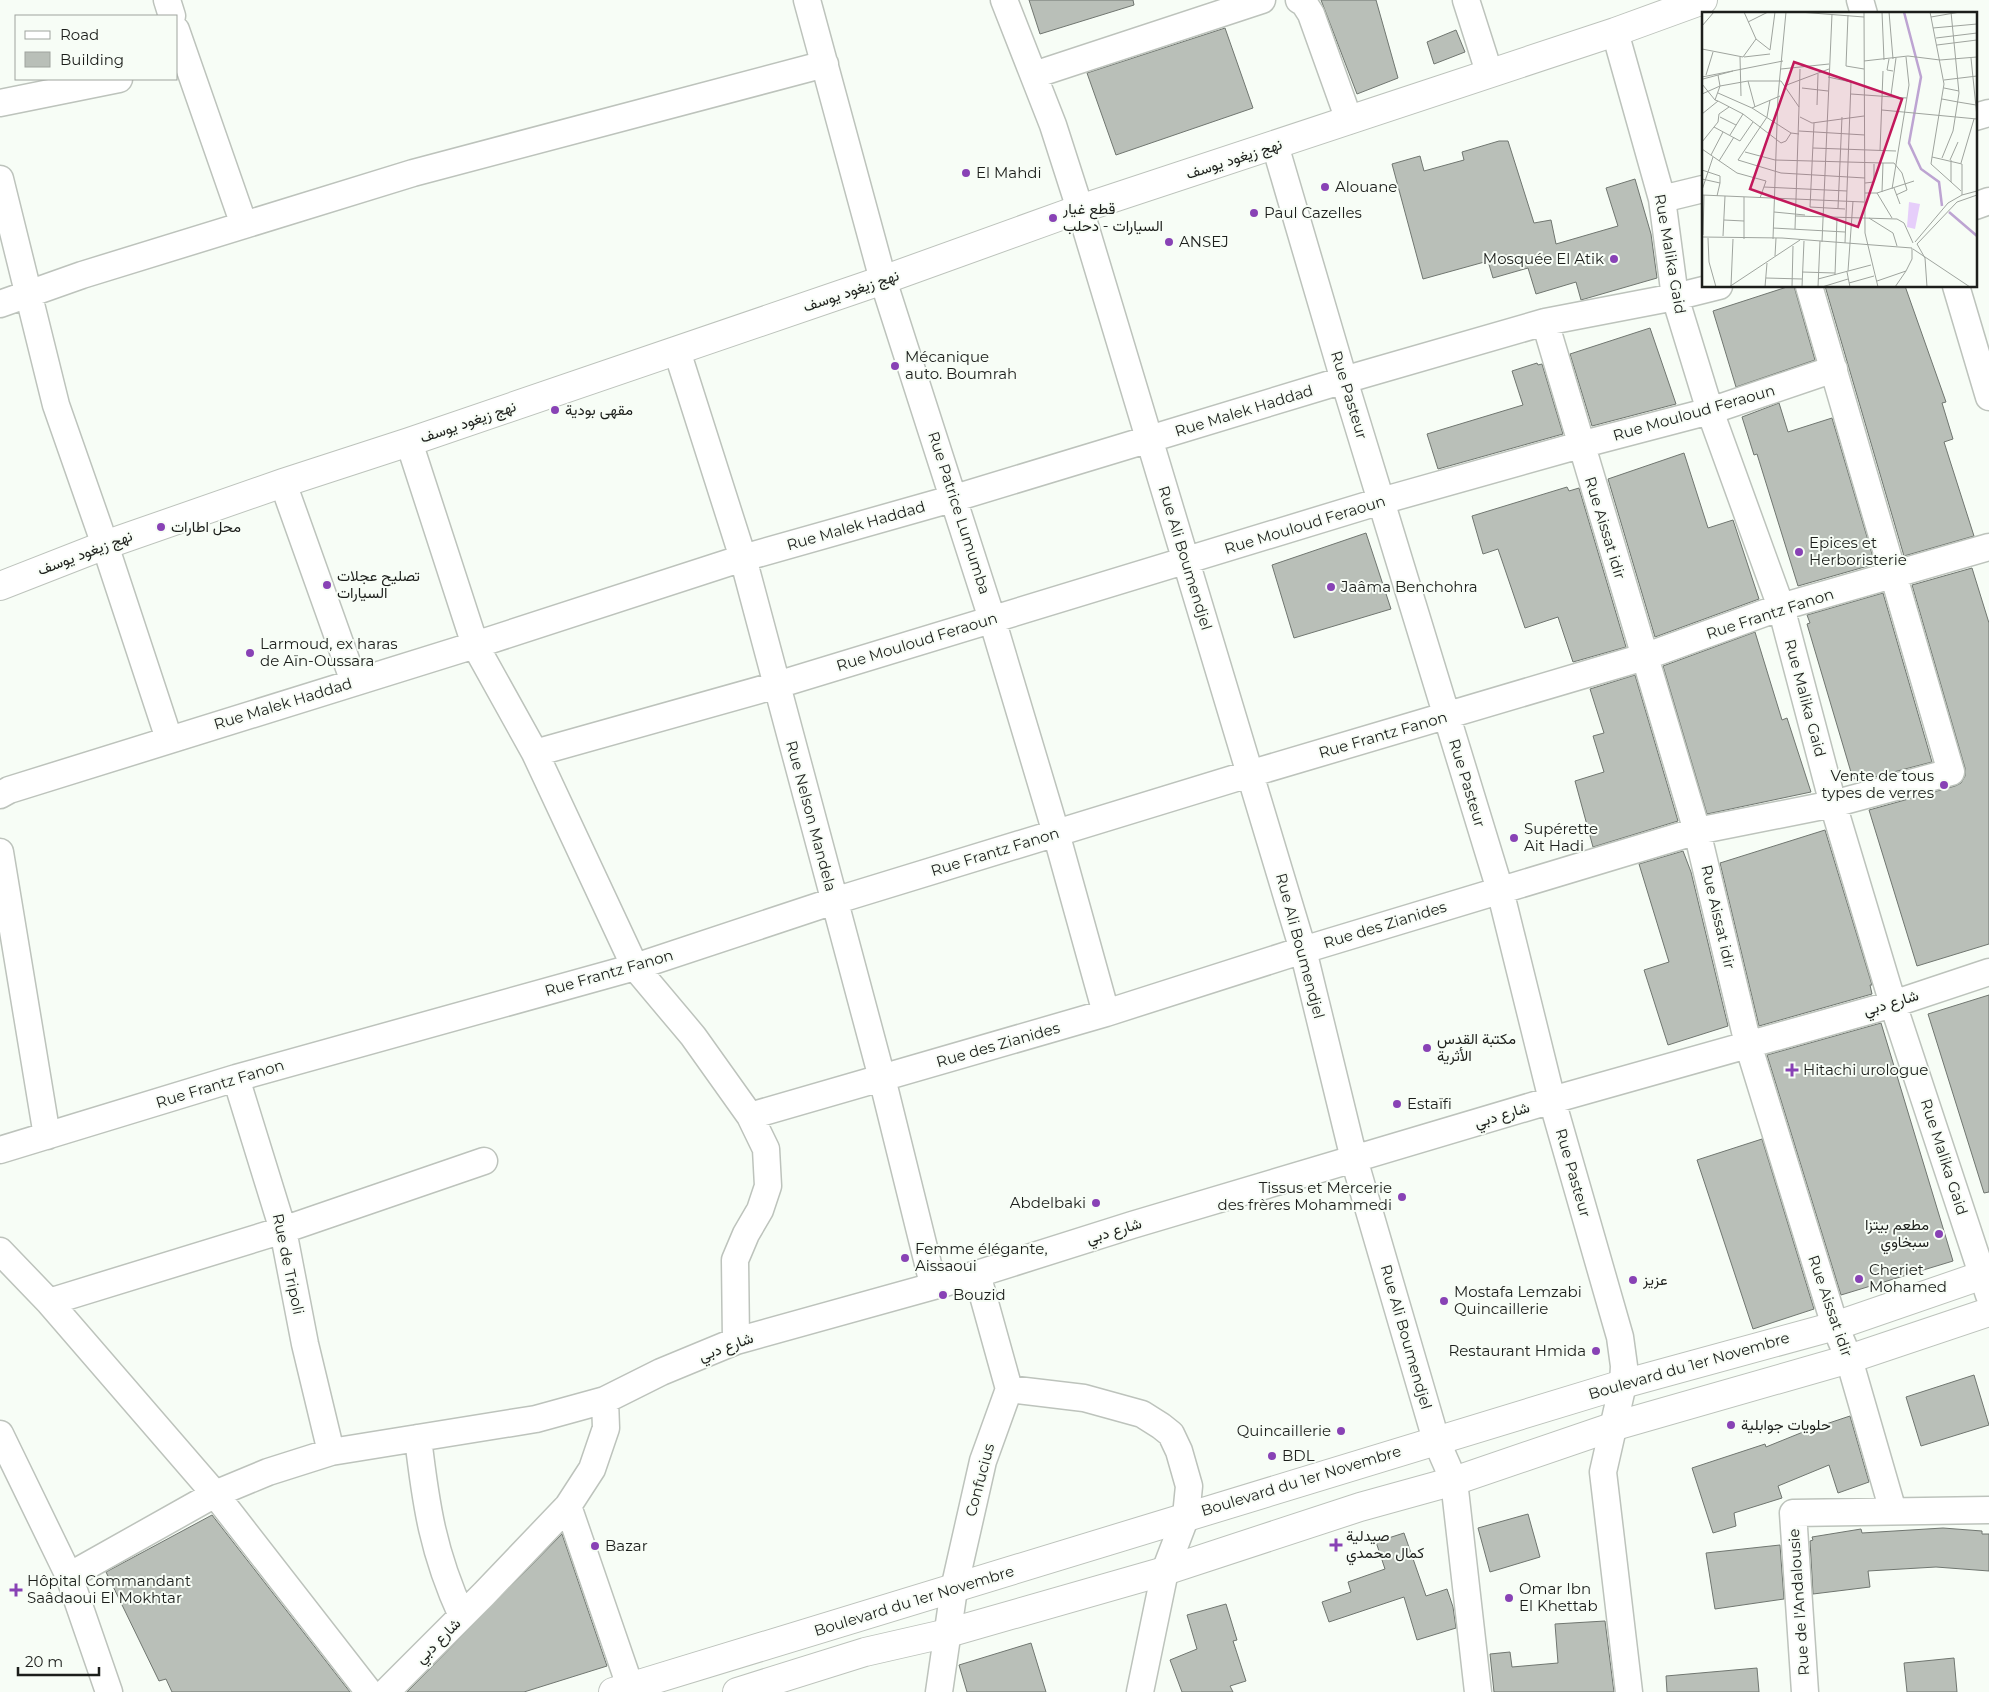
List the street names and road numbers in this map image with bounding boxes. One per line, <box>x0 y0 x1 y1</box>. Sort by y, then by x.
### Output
street label: نهج زيغود يوسف <box>1183 134 1285 185</box>
street label: Rue Malika Gaid <box>1651 192 1690 315</box>
street label: نهج زيغود يوسف <box>800 265 902 318</box>
street label: Rue Pasteur <box>1327 348 1372 441</box>
street label: Rue Malek Haddad <box>1172 380 1315 441</box>
street label: Rue Mouloud Feraoun <box>1611 380 1777 445</box>
street label: نهج زيغود يوسف <box>417 396 519 449</box>
street label: Rue Patrice Lumumba <box>924 429 995 597</box>
street label: Rue Aissat idir <box>1581 474 1630 582</box>
street label: Rue Ali Boumendjel <box>1154 483 1216 632</box>
street label: Rue Mouloud Feraoun <box>1222 491 1388 558</box>
street label: Rue Malek Haddad <box>784 497 927 554</box>
street label: نهج زيغود يوسف <box>35 526 136 581</box>
street label: Rue Frantz Fanon <box>1704 584 1836 643</box>
street label: Rue Mouloud Feraoun <box>834 608 1000 675</box>
street label: Rue Malika Gaid <box>1781 637 1830 759</box>
street label: Rue Malek Haddad <box>211 673 354 734</box>
street label: Rue Frantz Fanon <box>1316 707 1449 762</box>
street label: Rue Pasteur <box>1445 736 1490 829</box>
street label: Rue Nelson Mandela <box>782 738 841 893</box>
street label: Rue Frantz Fanon <box>928 823 1061 880</box>
street label: Rue Aissat idir <box>1697 863 1740 971</box>
street label: Rue Ali Boumendjel <box>1272 871 1329 1021</box>
street label: Rue des Zianides <box>1321 897 1449 952</box>
street label: Rue Frantz Fanon <box>542 945 675 1000</box>
street label: شارع دبي <box>1861 985 1922 1024</box>
street label: Rue des Zianides <box>934 1018 1062 1071</box>
street label: Rue Frantz Fanon <box>153 1055 286 1112</box>
street label: Rue Malika Gaid <box>1917 1096 1972 1218</box>
street label: شارع دبي <box>1472 1097 1533 1136</box>
street label: Rue Pasteur <box>1552 1126 1595 1220</box>
street label: Rue de Tripoli <box>268 1212 308 1316</box>
street label: شارع دبي <box>1084 1213 1145 1252</box>
street label: Rue Aissat idir <box>1804 1252 1857 1359</box>
street label: Rue Ali Boumendjel <box>1377 1262 1436 1412</box>
street label: شارع دبي <box>696 1328 757 1369</box>
street label: Boulevard du 1er Novembre <box>1586 1328 1792 1403</box>
street label: Confucius <box>961 1441 998 1518</box>
street label: Boulevard du 1er Novembre <box>1198 1441 1403 1520</box>
street label: Rue de l'Andalousie <box>1784 1528 1813 1676</box>
street label: Boulevard du 1er Novembre <box>811 1561 1016 1640</box>
street label: شارع دبي <box>411 1614 467 1670</box>

